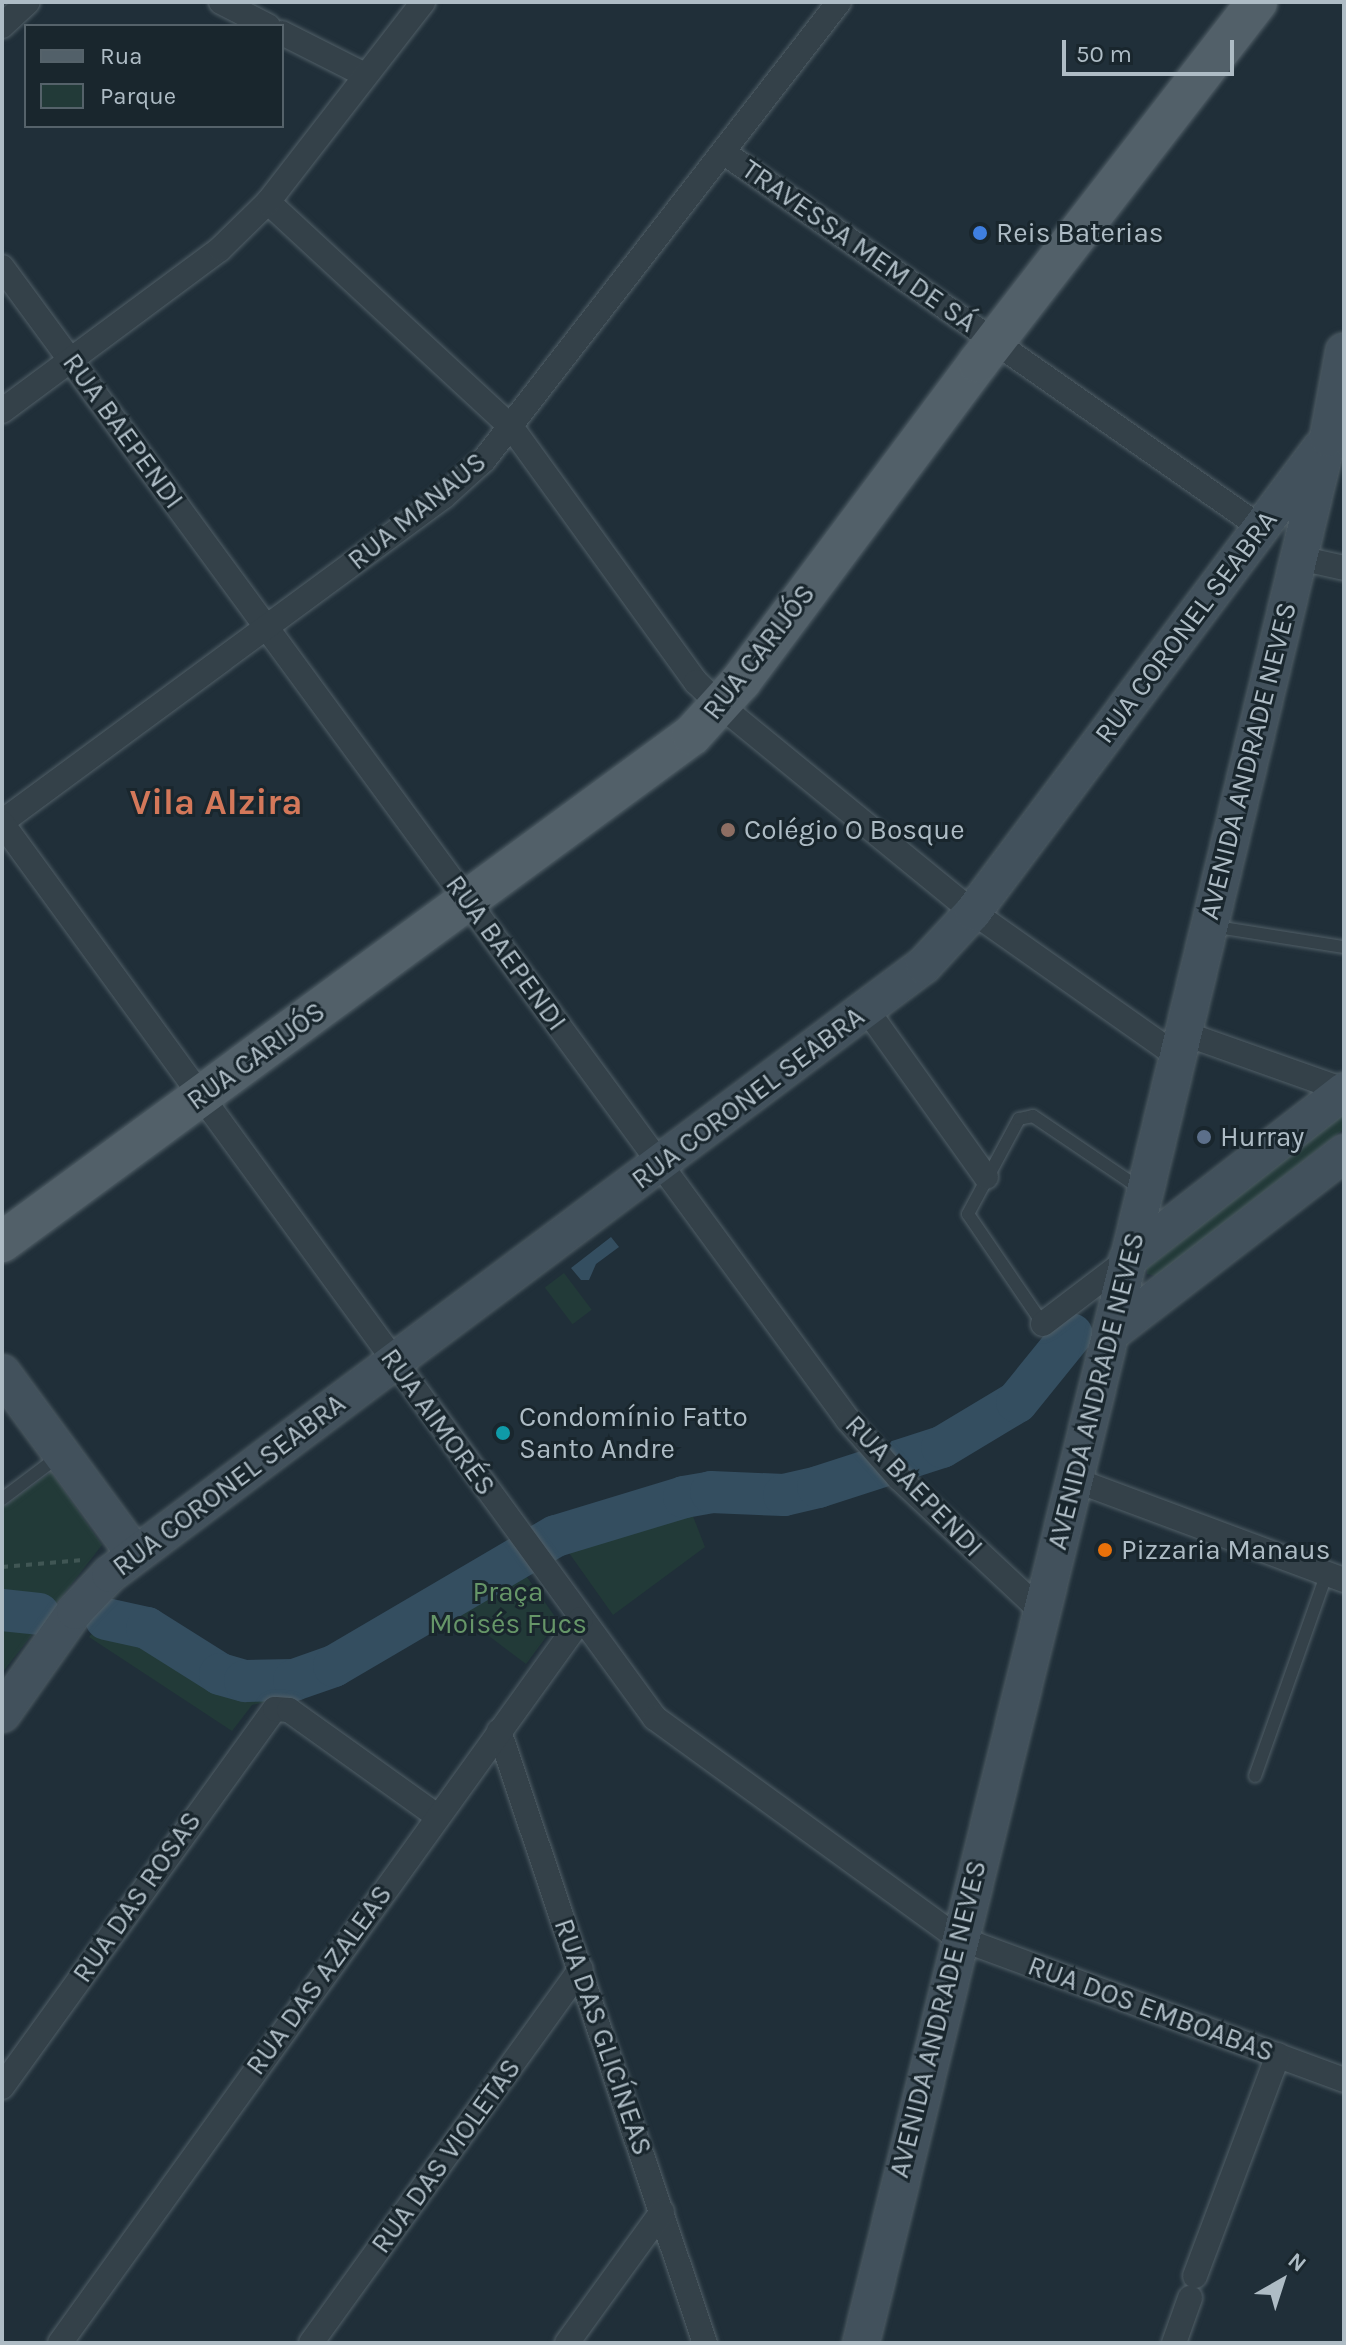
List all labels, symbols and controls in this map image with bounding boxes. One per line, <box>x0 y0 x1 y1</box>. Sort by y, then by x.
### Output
legend <box>24 24 284 128</box>
scale bar <box>1066 24 1238 74</box>
text: 50 m <box>1076 40 1132 68</box>
text: Rua <box>100 42 142 70</box>
text: Parque <box>100 82 176 110</box>
street label: TRAVESSA MEM DE SÁ <box>735 152 983 340</box>
place label: Reis Baterias <box>996 216 1164 250</box>
marker: Reis Baterias <box>971 224 989 242</box>
street label: RUA BAEPENDI <box>55 347 191 515</box>
street label: RUA MANAUS <box>341 445 493 577</box>
street label: RUA CORONEL SEABRA <box>1088 504 1284 750</box>
street label: RUA CARIJÓS <box>696 578 822 726</box>
street label: AVENIDA ANDRADE NEVES <box>1192 599 1304 923</box>
district label: Vila Alzira <box>130 781 302 825</box>
place label: Colégio O Bosque <box>744 813 965 847</box>
marker: Colégio O Bosque <box>719 821 737 839</box>
street label: RUA BAEPENDI <box>438 869 574 1037</box>
street label: RUA CARIJÓS <box>180 995 332 1117</box>
street label: RUA CORONEL SEABRA <box>625 1000 871 1196</box>
place label: Hurray <box>1220 1120 1304 1154</box>
marker: Hurray <box>1195 1128 1213 1146</box>
street label: AVENIDA ANDRADE NEVES <box>1040 1229 1152 1553</box>
street label: RUA AIMORÉS <box>373 1342 503 1502</box>
street label: RUA CORONEL SEABRA <box>106 1387 352 1583</box>
place label: Condomínio Fatto Santo Andre <box>519 1400 748 1466</box>
street label: RUA BAEPENDI <box>838 1408 990 1564</box>
marker: Condomínio Fatto Santo Andre <box>494 1424 512 1442</box>
place label: Pizzaria Manaus <box>1121 1533 1330 1567</box>
marker: Pizzaria Manaus <box>1096 1541 1114 1559</box>
park label: Praça Moisés Fucs <box>429 1575 587 1641</box>
street label: RUA DAS ROSAS <box>65 1805 209 1989</box>
street label: AVENIDA ANDRADE NEVES <box>882 1857 994 2181</box>
street label: RUA DAS AZALEAS <box>239 1878 399 2082</box>
street label: RUA DAS GLICÍNEAS <box>547 1914 659 2160</box>
street label: RUA DOS EMBOABAS <box>1023 1949 1279 2069</box>
street label: RUA DAS VIOLETAS <box>364 2052 528 2260</box>
north arrow <box>1242 2241 1322 2321</box>
text: N <box>1283 2247 1311 2277</box>

